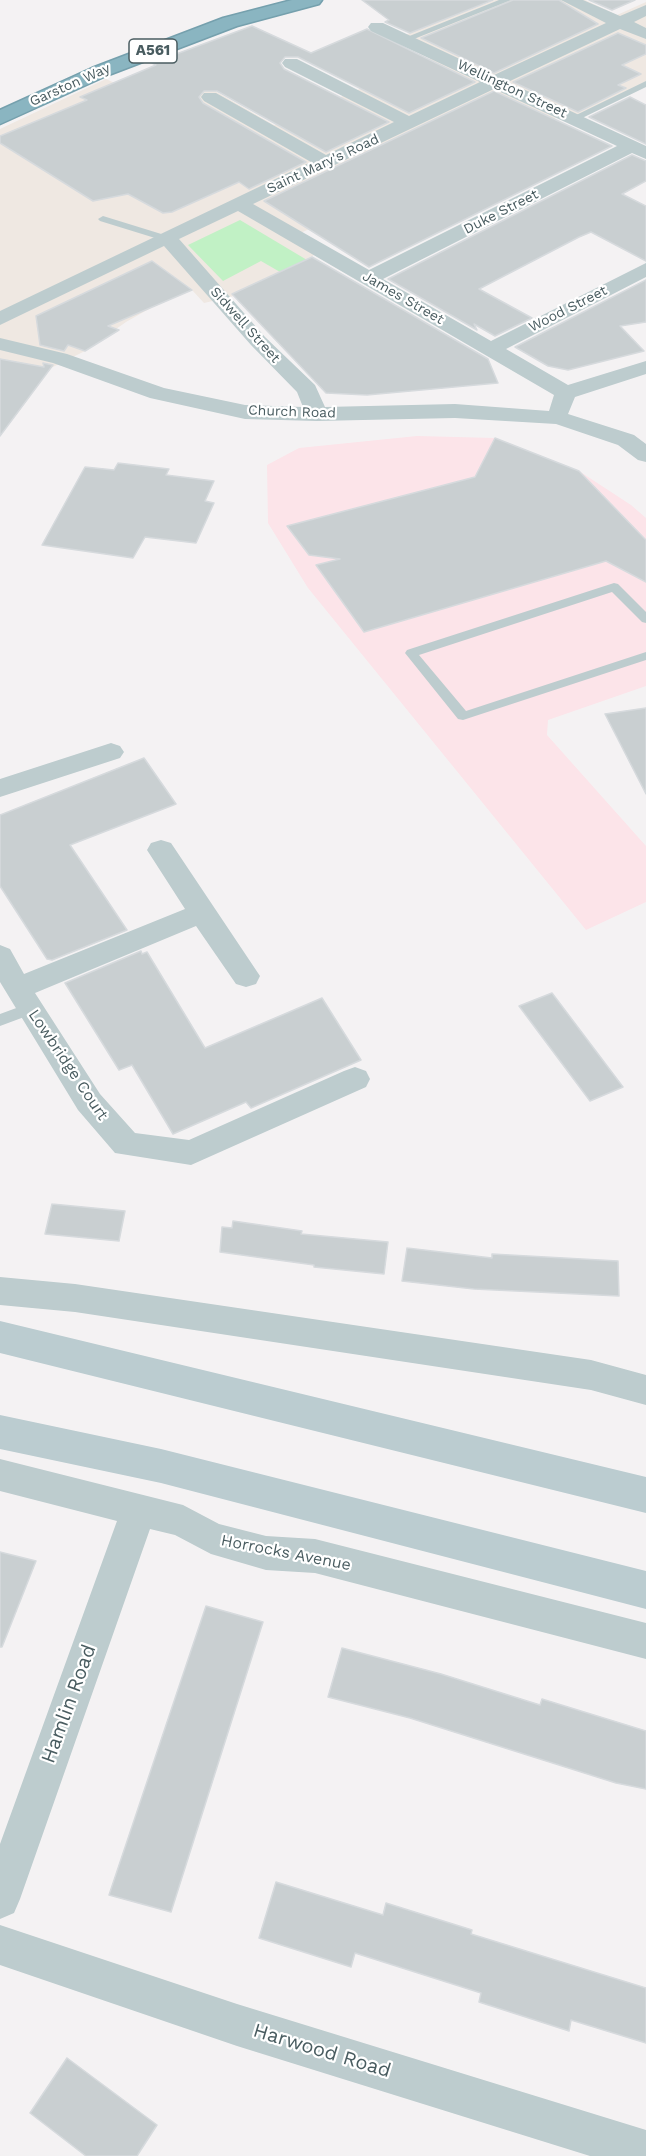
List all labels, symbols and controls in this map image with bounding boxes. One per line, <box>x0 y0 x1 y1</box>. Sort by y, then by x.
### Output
road number: A561 <box>129 39 177 63</box>
street label: Wellington Street <box>454 56 570 122</box>
street label: Garston Way <box>27 60 113 110</box>
street label: Saint Mary's Road <box>264 131 382 197</box>
street label: Duke Street <box>461 186 541 238</box>
street label: James Street <box>359 268 447 328</box>
street label: Wood Street <box>526 282 610 336</box>
street label: Sidwell Street <box>206 284 284 366</box>
street label: Church Road <box>248 402 336 422</box>
street label: Lowbridge Court <box>24 1006 112 1124</box>
street label: Horrocks Avenue <box>219 1531 353 1575</box>
street label: Hamlin Road <box>36 1641 102 1767</box>
street label: Harwood Road <box>250 2019 394 2083</box>

